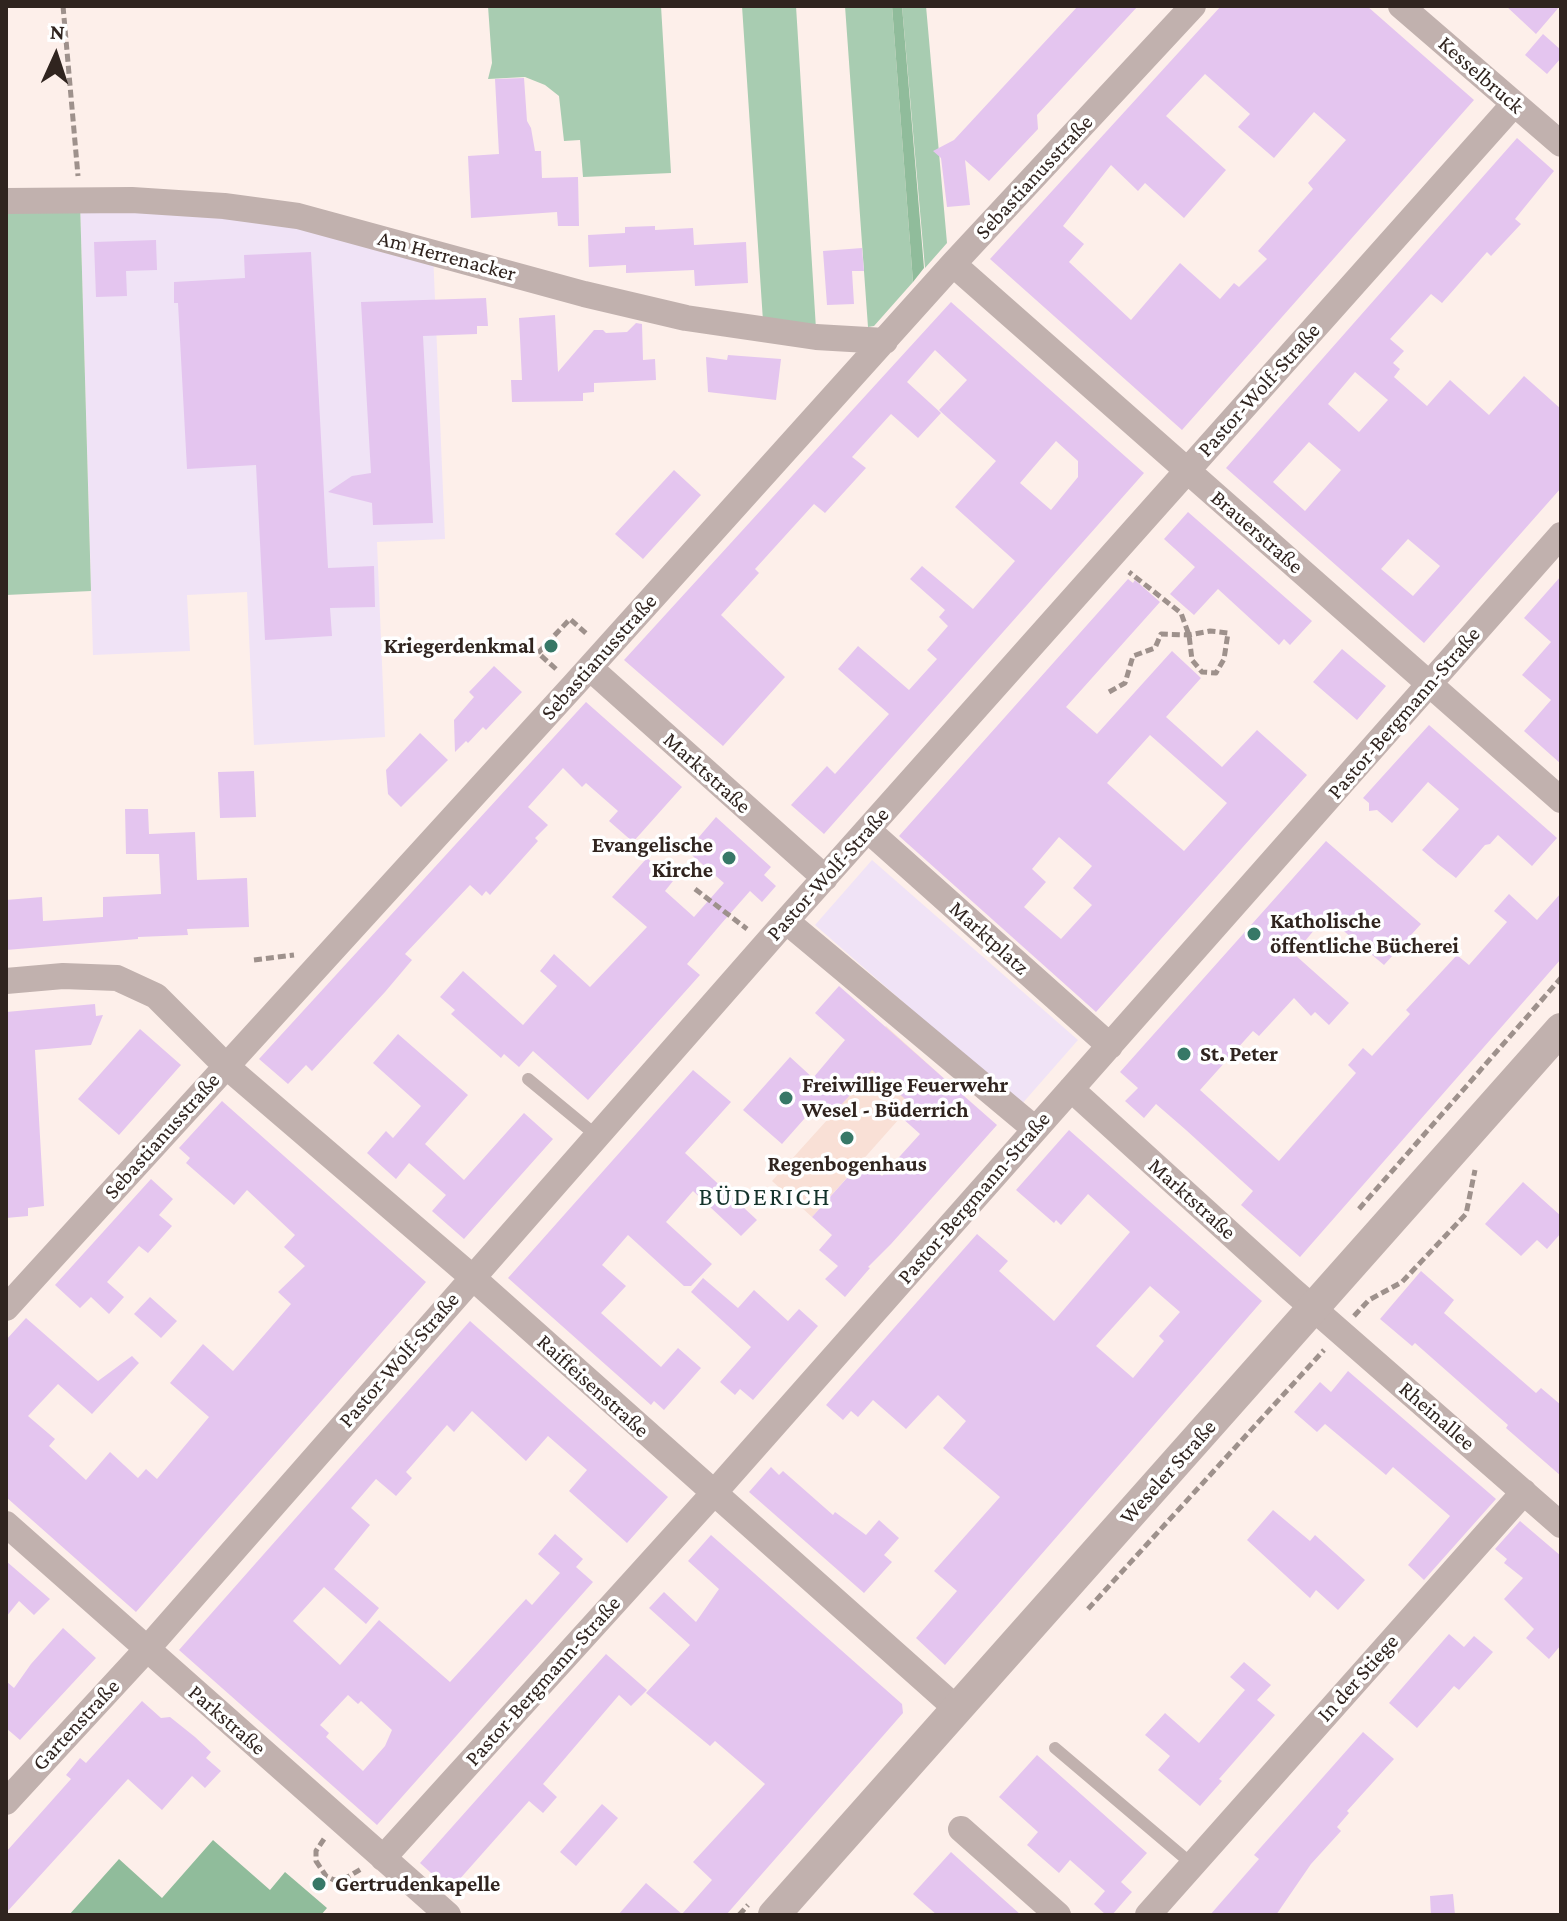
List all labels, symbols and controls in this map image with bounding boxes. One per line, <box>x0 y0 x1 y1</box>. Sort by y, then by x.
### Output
north arrow <box>16 16 96 96</box>
text: N <box>49 19 65 44</box>
street label: Kesselbruck <box>1433 31 1529 119</box>
street label: Sebastianusstraße <box>970 109 1098 245</box>
street label: Am Herrenacker <box>375 225 519 287</box>
street label: Pastor-Wolf-Straße <box>1192 318 1326 462</box>
street label: Brauerstraße <box>1205 485 1309 579</box>
street label: Sebastianusstraße <box>535 588 663 726</box>
street label: Pastor-Bergmann-Straße <box>1322 621 1486 805</box>
place label: Kriegerdenkmal <box>384 633 535 659</box>
marker: Kriegerdenkmal <box>542 637 560 655</box>
street label: Marktstraße <box>658 727 756 819</box>
street label: Pastor-Wolf-Straße <box>761 802 895 946</box>
place label: Evangelische Kirche <box>592 832 713 884</box>
marker: Evangelische Kirche <box>720 849 738 867</box>
street label: Marktplatz <box>944 895 1034 981</box>
place label: Katholische öffentliche Bücherei <box>1270 908 1459 960</box>
marker: Katholische öffentliche Bücherei <box>1245 925 1263 943</box>
place label: St. Peter <box>1200 1041 1278 1067</box>
marker: St. Peter <box>1175 1045 1193 1063</box>
street label: Sebastianusstraße <box>98 1067 226 1205</box>
place label: Freiwillige Feuerwehr Wesel - Büderrich <box>802 1072 1008 1124</box>
marker: Freiwillige Feuerwehr Wesel - Büderrich <box>777 1089 795 1107</box>
street label: Pastor-Bergmann-Straße <box>892 1106 1056 1290</box>
marker: Regenbogenhaus <box>838 1129 856 1147</box>
place label: Regenbogenhaus <box>767 1151 927 1177</box>
street label: Marktstraße <box>1143 1153 1241 1245</box>
district label: BÜDERICH <box>698 1181 832 1213</box>
street label: Pastor-Wolf-Straße <box>333 1287 465 1433</box>
street label: Raiffeisenstraße <box>531 1329 655 1443</box>
street label: Rheinallee <box>1394 1376 1480 1456</box>
street label: Weseler Straße <box>1114 1414 1222 1530</box>
street label: Pastor-Bergmann-Straße <box>460 1591 626 1771</box>
street label: In der Stiege <box>1312 1629 1404 1727</box>
street label: Gartenstraße <box>27 1674 125 1776</box>
street label: Parkstraße <box>183 1679 271 1761</box>
place label: Gertrudenkapelle <box>335 1871 500 1897</box>
marker: Gertrudenkapelle <box>310 1875 328 1893</box>

